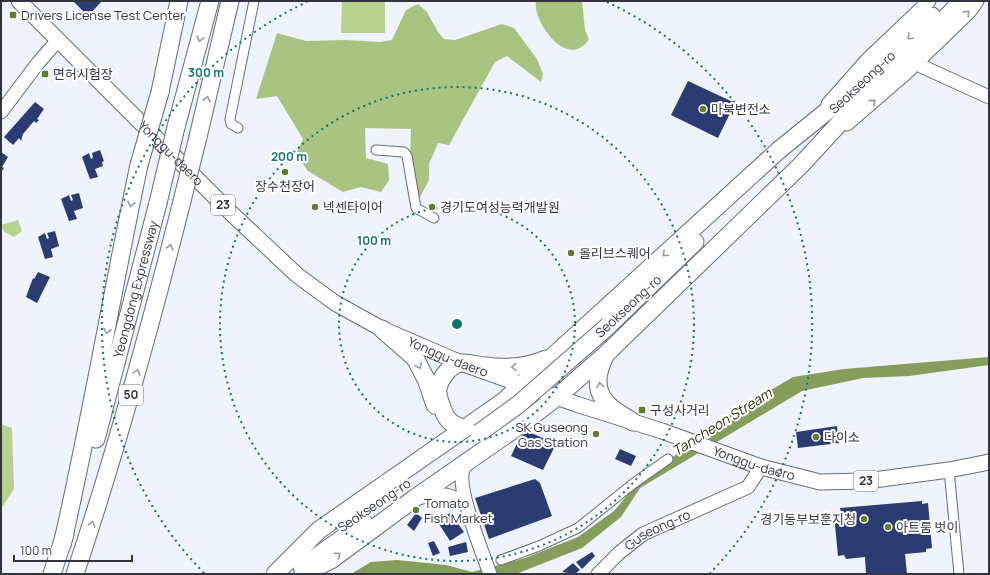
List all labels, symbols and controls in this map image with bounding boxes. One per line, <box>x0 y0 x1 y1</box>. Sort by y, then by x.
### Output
place label: Drivers License Test Center <box>21 6 185 24</box>
marker: Drivers License Test Center <box>8 10 18 20</box>
one-way arrow <box>962 10 970 18</box>
one-way arrow <box>907 32 915 40</box>
one-way arrow <box>196 35 205 42</box>
street label: Seokseong-ro <box>825 46 899 118</box>
text: 300 m <box>188 64 224 81</box>
place label: 면허시험장 <box>53 65 113 83</box>
marker: 면허시험장 <box>40 69 50 79</box>
one-way arrow <box>202 96 211 103</box>
place label: 마북변전소 <box>711 100 771 118</box>
one-way arrow <box>868 100 875 107</box>
marker: 마북변전소 <box>698 104 708 114</box>
street label: Yonggu-daero <box>135 117 208 190</box>
text: 200 m <box>271 148 307 165</box>
marker: 장수천장어 <box>280 167 290 177</box>
place label: 장수천장어 <box>255 177 315 195</box>
road number: 23 <box>211 195 235 215</box>
place label: 넥센타이어 <box>323 198 383 216</box>
place label: 경기도여성능력개발원 <box>440 198 560 216</box>
one-way arrow <box>127 200 136 207</box>
marker: 넥센타이어 <box>310 202 320 212</box>
marker: 경기도여성능력개발원 <box>427 202 437 212</box>
street label: Yeongdong Expressway <box>109 218 162 360</box>
text: 100 m <box>357 232 391 249</box>
one-way arrow <box>166 243 174 250</box>
place label: 올리브스퀘어 <box>579 244 651 262</box>
marker: 올리브스퀘어 <box>566 248 576 258</box>
one-way arrow <box>663 249 670 256</box>
street label: Seokseong-ro <box>591 270 665 342</box>
centre of rings <box>450 317 464 331</box>
one-way arrow <box>103 328 112 334</box>
street label: Yonggu-daero <box>405 332 491 381</box>
one-way arrow <box>414 362 422 369</box>
one-way arrow <box>511 362 518 371</box>
one-way arrow <box>132 369 141 376</box>
one-way arrow <box>596 382 604 388</box>
water label: Tancheon Stream <box>668 383 776 460</box>
road number: 50 <box>119 385 143 405</box>
place label: 구성사거리 <box>650 401 710 419</box>
marker: 구성사거리 <box>637 405 647 415</box>
place label: SK Guseong Gas Station <box>516 418 588 451</box>
place label: 다이소 <box>824 428 860 446</box>
marker: SK Guseong Gas Station <box>591 429 601 439</box>
marker: 다이소 <box>811 432 821 442</box>
street label: Yonggu-daero <box>711 441 797 484</box>
road number: 23 <box>854 471 878 491</box>
street label: Seokseong-ro <box>334 474 414 536</box>
place label: Tomato Fish Market <box>424 494 493 527</box>
marker: Tomato Fish Market <box>411 505 421 515</box>
street label: Guseong-ro <box>621 505 693 554</box>
place label: 경기동부보훈지청 <box>760 510 856 528</box>
marker: 경기동부보훈지청 <box>859 514 869 524</box>
place label: 아트룸 벗이 <box>896 518 958 536</box>
one-way arrow <box>87 520 96 527</box>
marker: 아트룸 벗이 <box>883 522 893 532</box>
scale bar <box>14 537 132 563</box>
text: 100 m <box>20 542 52 559</box>
one-way arrow <box>333 553 340 560</box>

